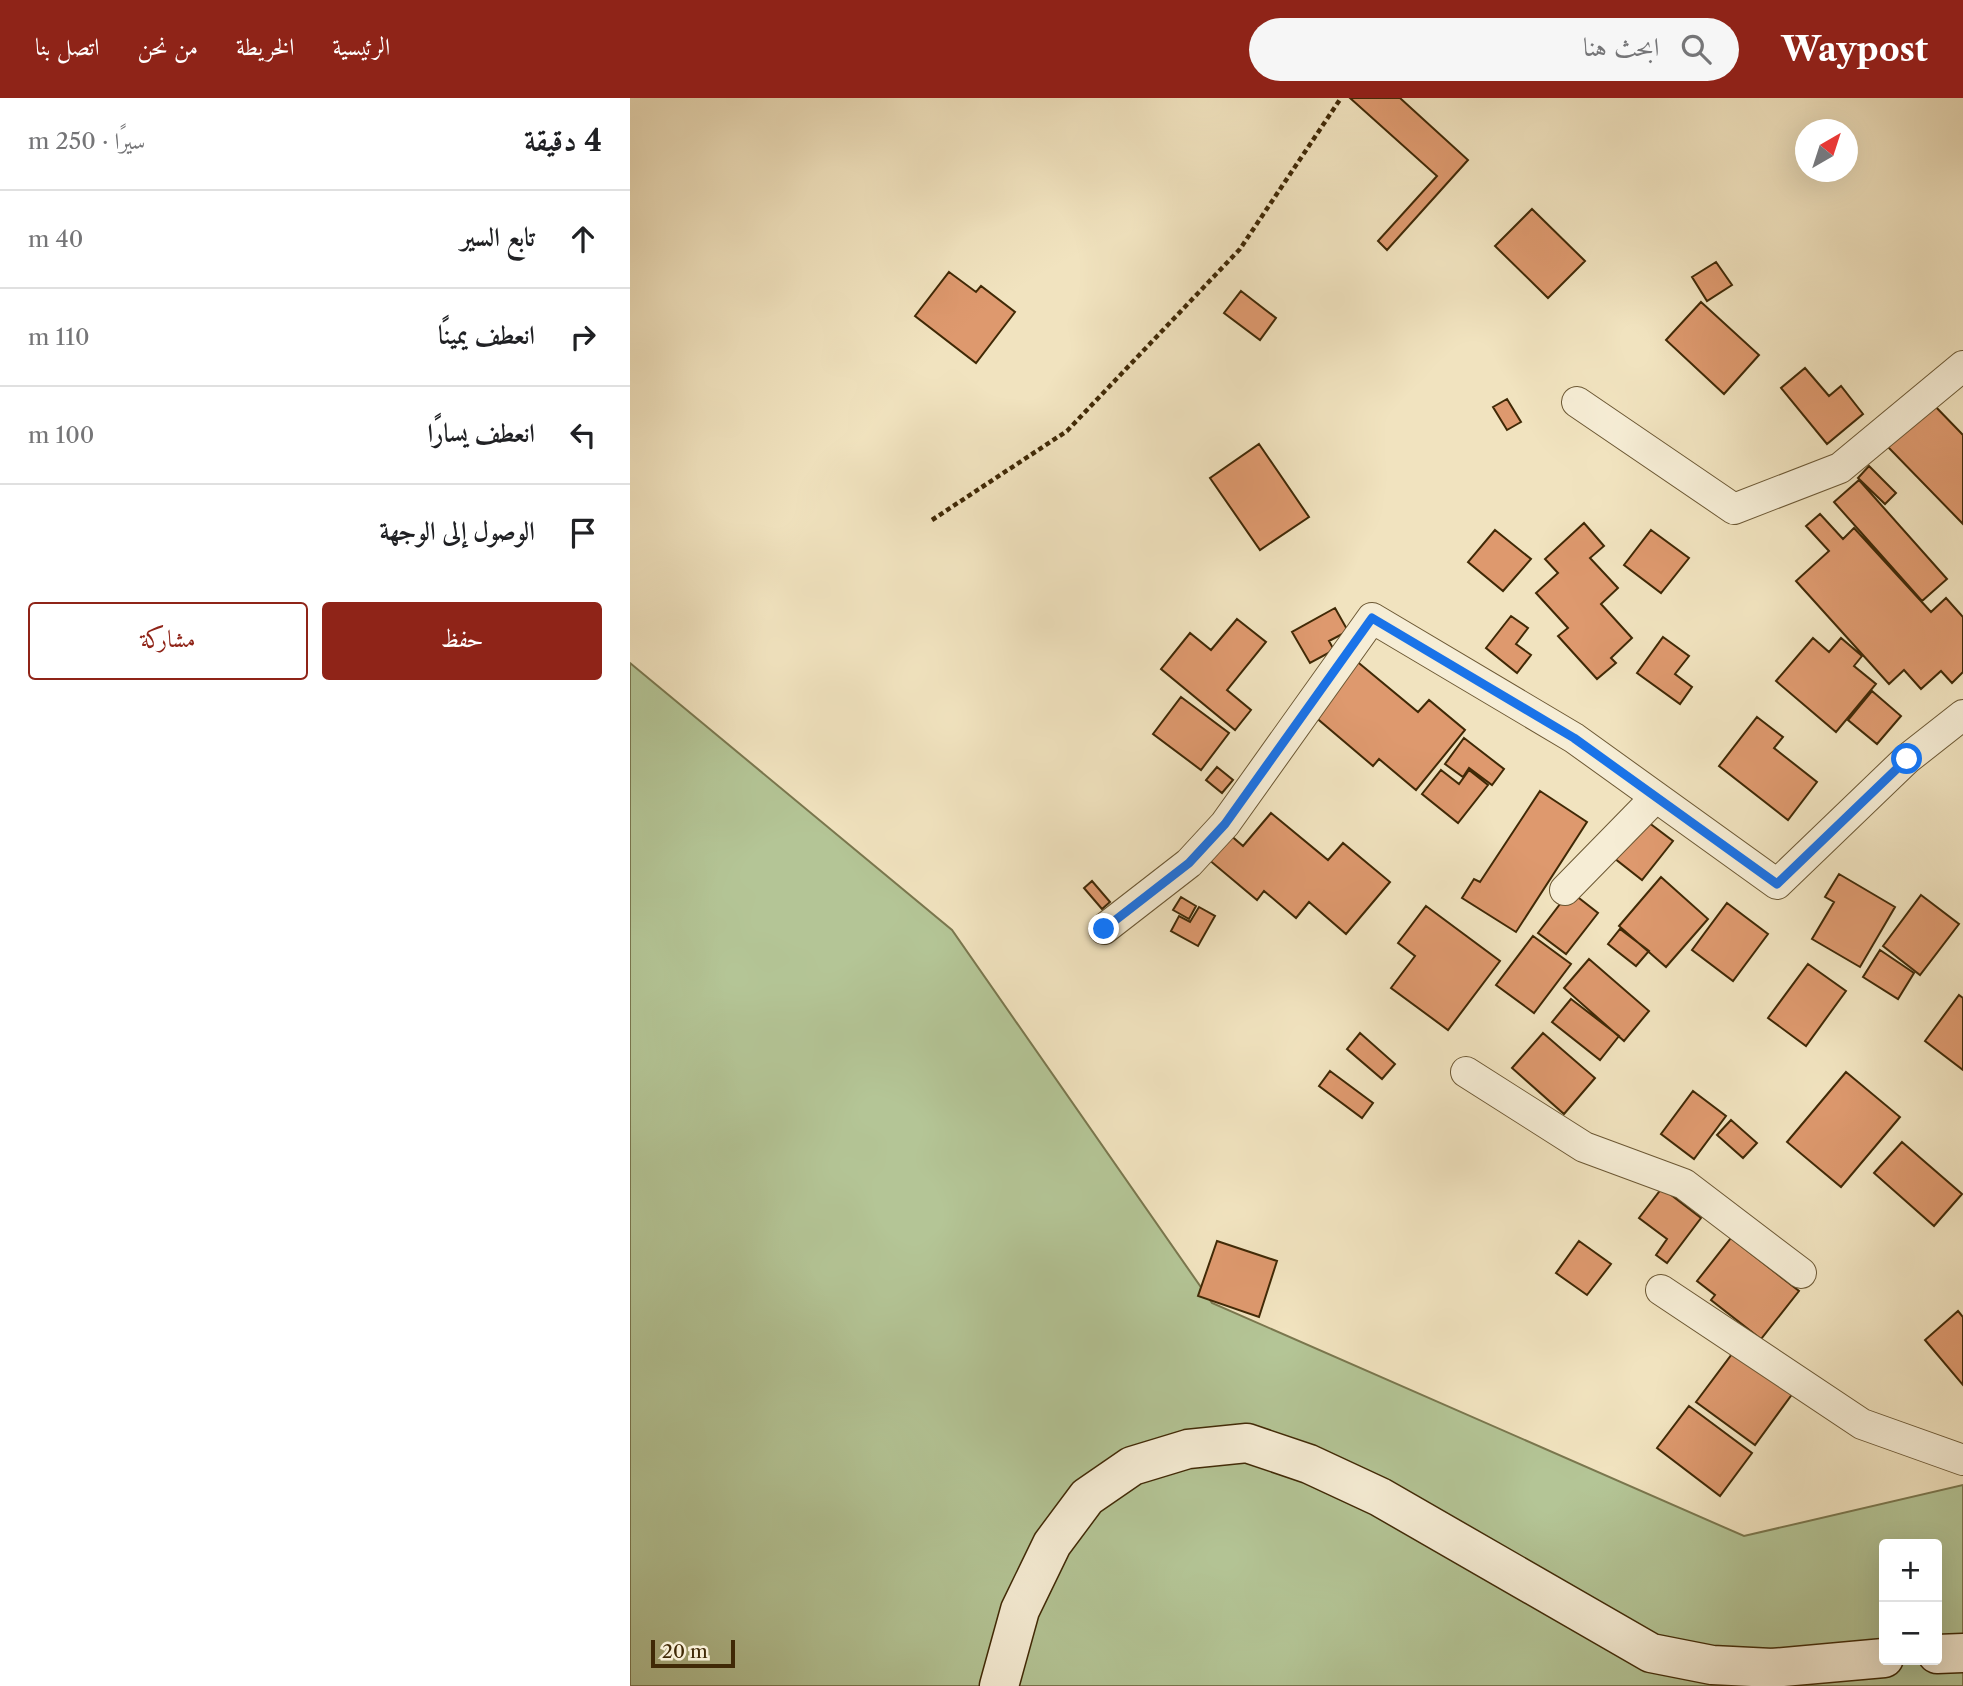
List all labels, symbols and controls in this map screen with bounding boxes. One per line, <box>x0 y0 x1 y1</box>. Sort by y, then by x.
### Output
search box <box>1249 18 1739 81</box>
text: Waypost <box>1781 29 1928 70</box>
icon: search <box>1677 30 1715 68</box>
text: ابحث هنا <box>1583 31 1659 63</box>
text: اتصل بنا <box>35 32 99 61</box>
text: من نحن <box>137 32 198 61</box>
text: الخريطة <box>236 32 294 61</box>
text: الرئيسية <box>332 32 390 61</box>
north arrow <box>1795 119 1858 182</box>
text: 4 دقيقة <box>524 122 602 159</box>
text: سيرًا · 250 m <box>28 127 145 155</box>
icon: ahead <box>564 220 602 258</box>
text: تابع السير <box>461 221 535 253</box>
text: 40 m <box>28 225 83 253</box>
icon: right <box>564 318 602 356</box>
text: انعطف يمينًا <box>438 319 535 351</box>
text: 110 m <box>28 323 89 351</box>
icon: left <box>564 416 602 454</box>
text: انعطف يسارًا <box>427 417 535 449</box>
text: 100 m <box>28 421 94 449</box>
icon: arrive <box>564 514 602 552</box>
text: الوصول إلى الوجهة <box>380 515 535 547</box>
button: مشاركة <box>28 602 308 680</box>
button: حفظ <box>322 602 602 680</box>
route start <box>1891 743 1922 774</box>
route end <box>1088 913 1119 944</box>
map controls <box>1879 1539 1942 1665</box>
button: + <box>1879 1539 1942 1602</box>
button: − <box>1879 1602 1942 1665</box>
scale bar <box>651 1637 735 1669</box>
text: 20 m <box>662 1640 708 1663</box>

